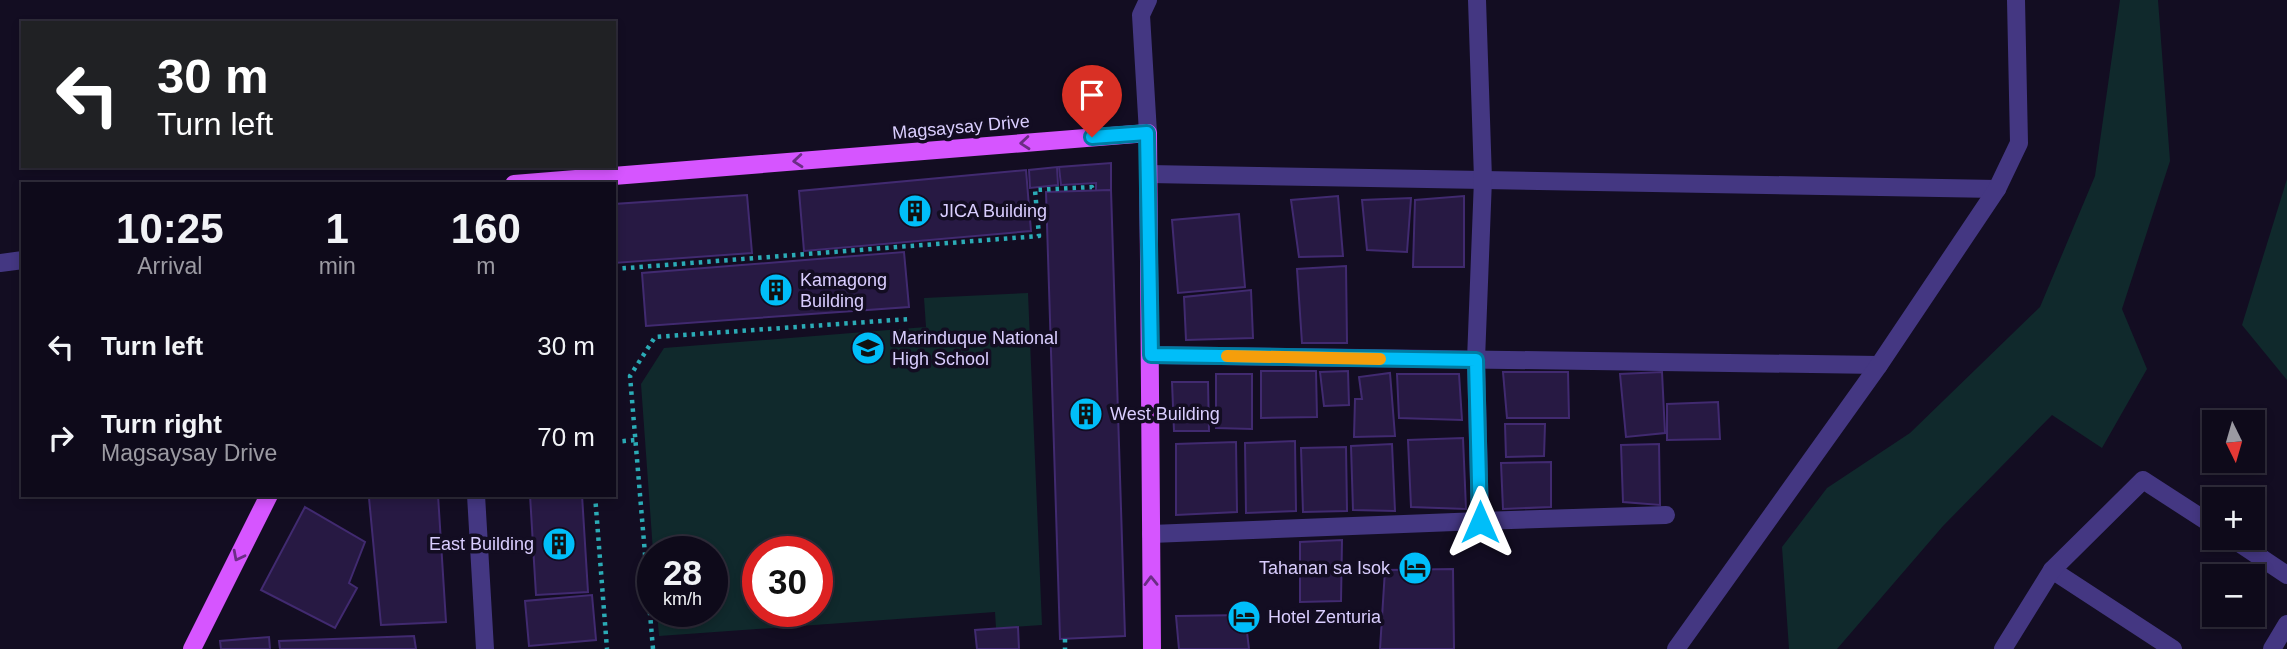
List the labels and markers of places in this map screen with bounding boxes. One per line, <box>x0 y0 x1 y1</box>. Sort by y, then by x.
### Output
pin <box>1062 65 1122 137</box>
building icon: JICA Building <box>896 192 934 230</box>
place label: JICA Building <box>940 201 1047 221</box>
place label: Kamagong Building <box>800 270 887 311</box>
building icon: Kamagong Building <box>757 271 795 309</box>
place label: Marinduque National High School <box>892 328 1058 369</box>
school or university icon: Marinduque National High School <box>849 329 887 367</box>
building icon: West Building <box>1067 395 1105 433</box>
place label: West Building <box>1110 404 1220 424</box>
building icon: East Building <box>540 525 578 563</box>
place label: East Building <box>429 534 534 554</box>
hotel icon: Tahanan sa Isok <box>1396 549 1434 587</box>
place label: Tahanan sa Isok <box>1259 558 1391 578</box>
hotel icon: Hotel Zenturia <box>1225 598 1263 636</box>
place label: Hotel Zenturia <box>1268 607 1382 627</box>

